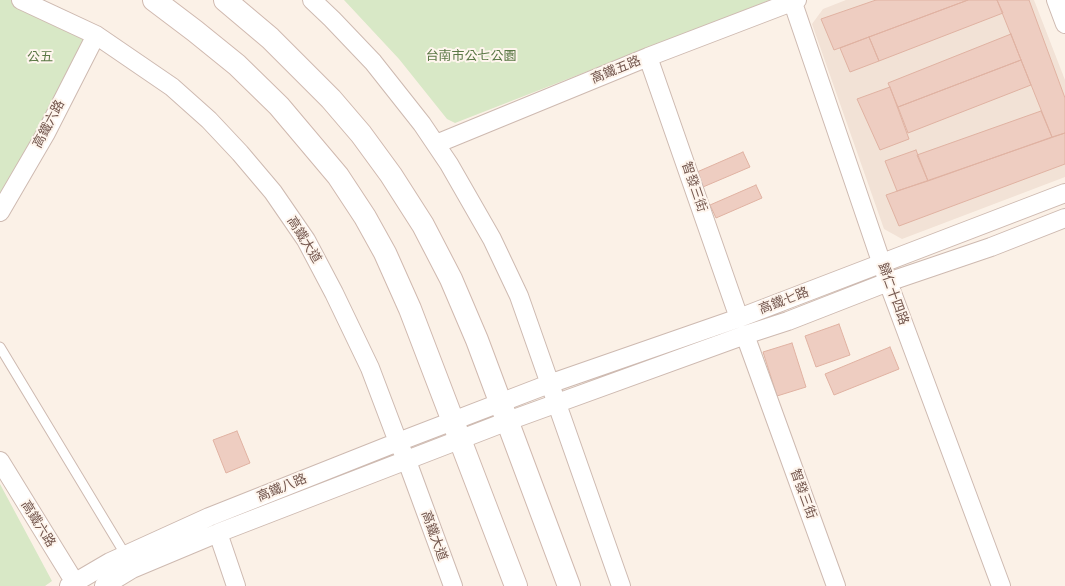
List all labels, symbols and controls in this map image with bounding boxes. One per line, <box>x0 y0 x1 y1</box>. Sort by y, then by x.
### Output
park label: 台南市公七公園 <box>426 48 516 64</box>
park label: 公五 <box>27 49 53 65</box>
street label: 高鐵五路 <box>589 53 643 87</box>
street label: 高鐵六路 <box>30 97 68 151</box>
street label: 智發三街 <box>678 160 710 214</box>
street label: 高鐵大道 <box>284 214 324 266</box>
street label: 歸仁十四路 <box>875 261 911 327</box>
street label: 高鐵七路 <box>757 284 811 318</box>
street label: 智發三街 <box>787 467 819 521</box>
street label: 高鐵八路 <box>255 471 309 505</box>
street label: 高鐵六路 <box>18 498 58 550</box>
street label: 高鐵大道 <box>418 509 450 563</box>

